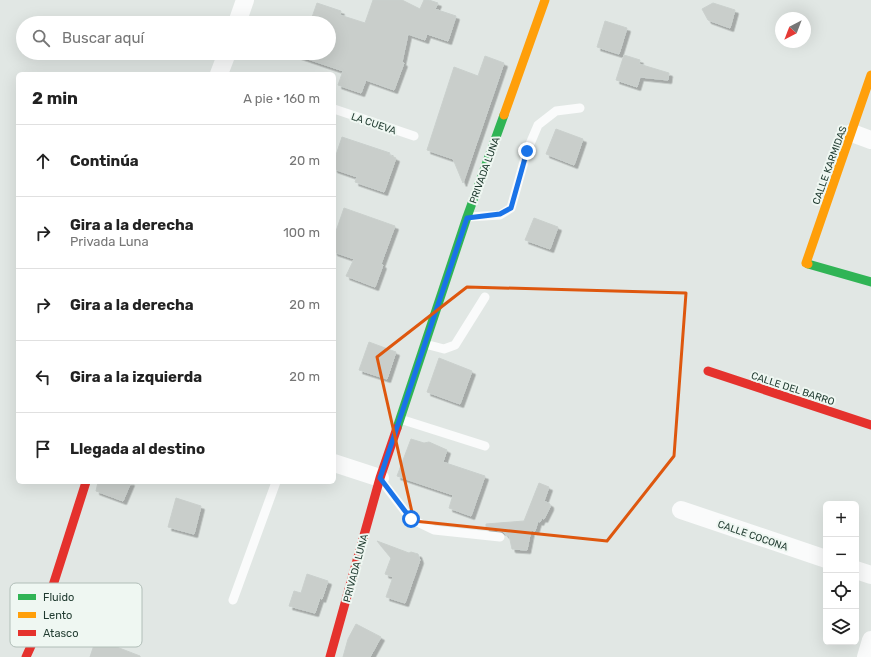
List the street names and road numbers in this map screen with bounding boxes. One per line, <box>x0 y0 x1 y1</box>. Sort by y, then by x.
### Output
street label: LA CUEVA <box>350 111 398 137</box>
street label: CALLE KARMIDAS <box>810 124 850 206</box>
street label: PRIVADA LUNA <box>467 135 503 205</box>
street label: CALLE DEL BARRO <box>749 370 836 408</box>
street label: CALLE COCONA <box>716 518 790 554</box>
street label: PRIVADA LUNA <box>341 532 371 604</box>

